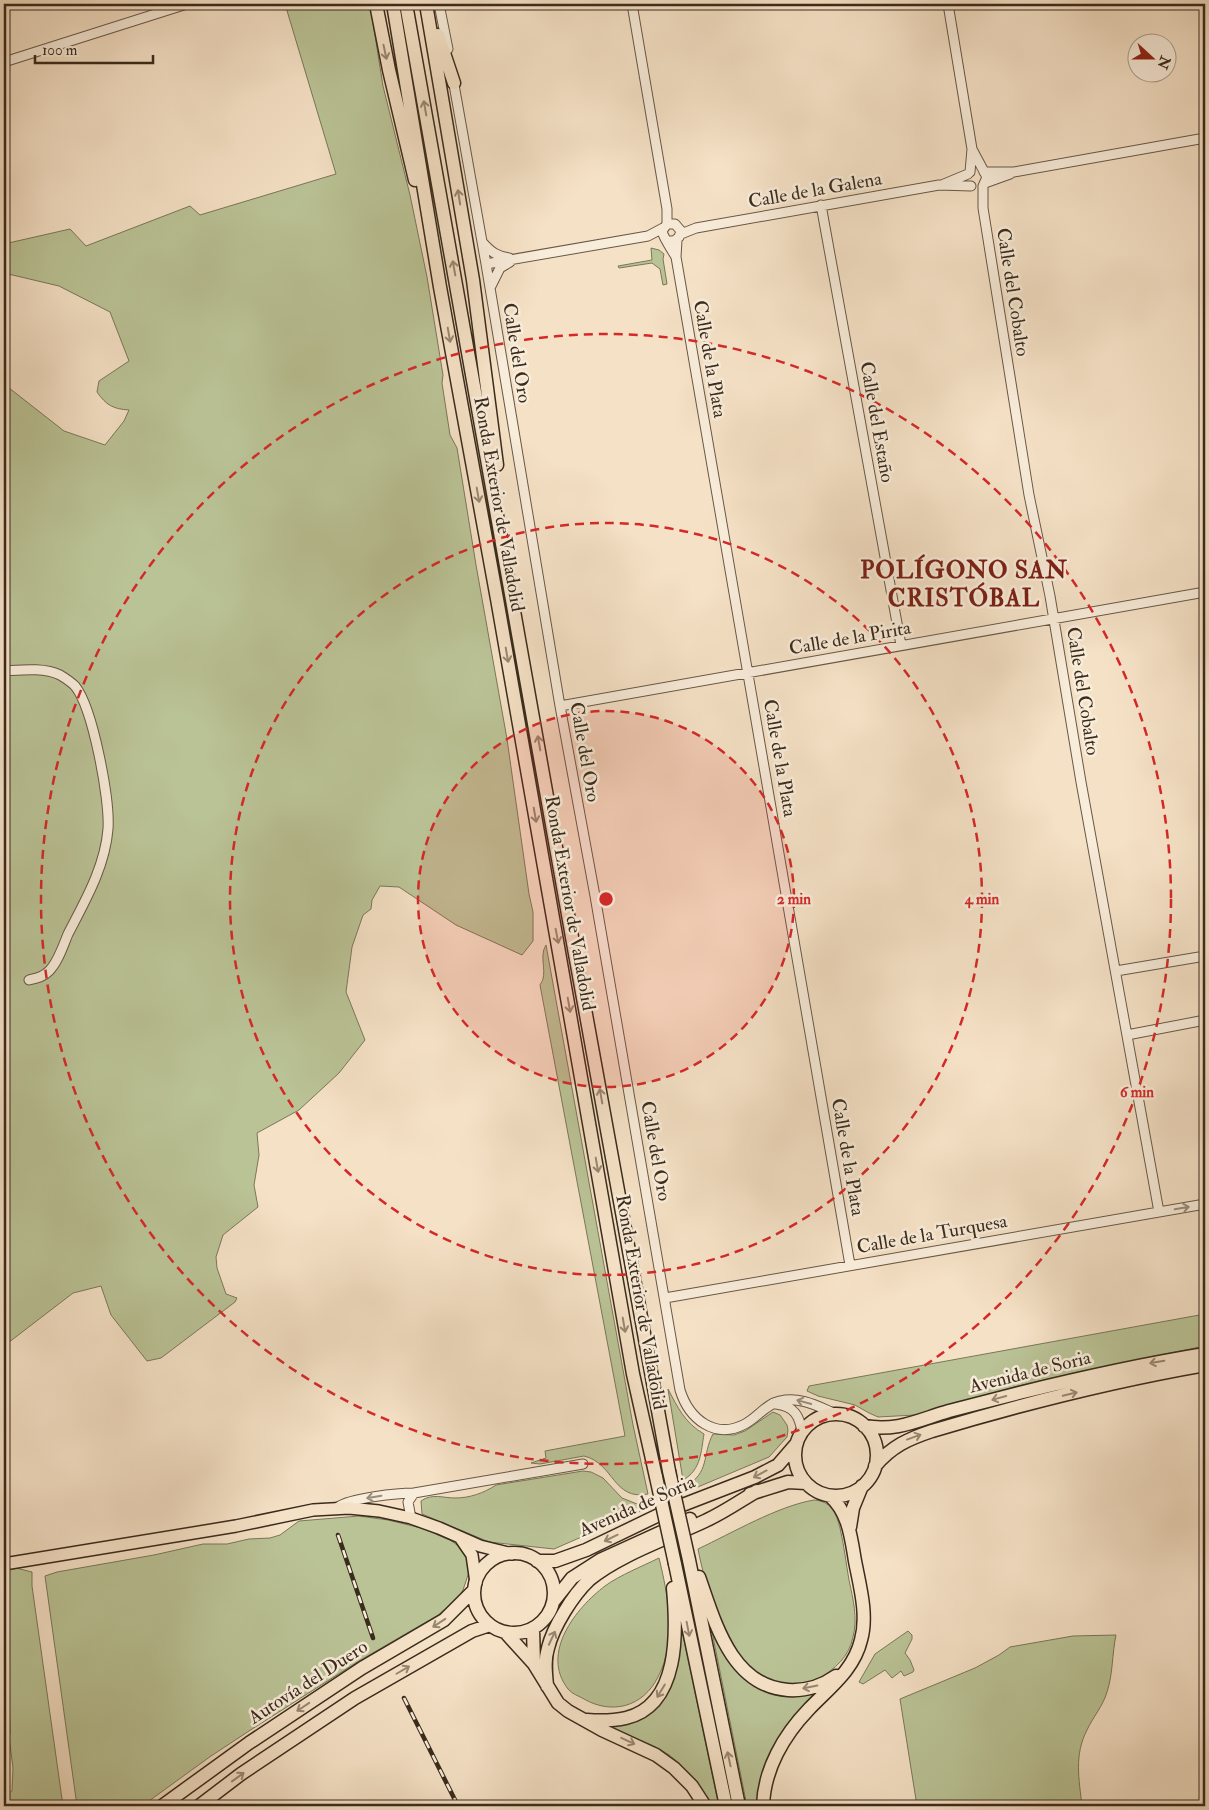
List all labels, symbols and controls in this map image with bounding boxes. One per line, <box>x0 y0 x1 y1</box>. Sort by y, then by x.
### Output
scale bar <box>35 32 152 64</box>
north arrow <box>1126 32 1176 82</box>
text: 100 m <box>42 41 78 60</box>
one-way arrow <box>381 43 390 59</box>
text: N <box>1153 53 1174 72</box>
one-way arrow <box>420 100 430 116</box>
street label: Calle de la Galena <box>746 166 884 214</box>
one-way arrow <box>453 189 463 205</box>
street label: Calle del Cobalto <box>991 226 1035 358</box>
one-way arrow <box>448 260 458 276</box>
street label: Calle de la Plata <box>688 298 732 420</box>
street label: Calle del Oro <box>497 301 537 405</box>
one-way arrow <box>445 327 454 343</box>
street label: Calle del Estaño <box>855 360 899 484</box>
street label: Ronda Exterior de Valladolid <box>468 395 530 614</box>
one-way arrow <box>474 487 484 503</box>
district label: POLÍGONO SAN CRISTÓBAL <box>860 554 1068 614</box>
street label: Calle de la Pirita <box>787 615 913 661</box>
street label: Calle del Cobalto <box>1061 625 1105 757</box>
one-way arrow <box>503 647 513 663</box>
street label: Calle de la Plata <box>758 697 802 819</box>
street label: Calle del Oro <box>564 700 606 804</box>
one-way arrow <box>533 735 543 751</box>
street label: Ronda Exterior de Valladolid <box>539 794 601 1013</box>
one-way arrow <box>531 807 541 823</box>
centre of rings <box>597 890 615 908</box>
text: 2 min <box>777 890 811 909</box>
text: 4 min <box>964 890 1000 909</box>
one-way arrow <box>552 928 562 944</box>
one-way arrow <box>564 997 574 1013</box>
text: 6 min <box>1120 1083 1154 1102</box>
one-way arrow <box>595 1088 605 1104</box>
street label: Calle de la Plata <box>826 1096 870 1218</box>
street label: Calle del Oro <box>635 1099 677 1203</box>
one-way arrow <box>592 1157 602 1173</box>
street label: Ronda Exterior de Valladolid <box>610 1193 672 1412</box>
one-way arrow <box>1174 1202 1190 1212</box>
street label: Calle de la Turquesa <box>855 1209 1009 1259</box>
one-way arrow <box>620 1317 630 1333</box>
street label: Avenida de Soria <box>966 1345 1093 1399</box>
one-way arrow <box>1150 1357 1166 1367</box>
one-way arrow <box>1062 1389 1078 1398</box>
one-way arrow <box>991 1394 1007 1403</box>
one-way arrow <box>796 1397 812 1406</box>
one-way arrow <box>906 1432 921 1441</box>
one-way arrow <box>753 1469 768 1479</box>
street label: Avenida de Soria <box>574 1470 699 1543</box>
one-way arrow <box>366 1493 382 1503</box>
one-way arrow <box>604 1534 619 1543</box>
one-way arrow <box>432 1618 446 1628</box>
one-way arrow <box>684 1620 693 1636</box>
one-way arrow <box>547 1631 557 1646</box>
street label: Autovía del Duero <box>243 1634 372 1730</box>
one-way arrow <box>395 1665 410 1675</box>
one-way arrow <box>655 1683 665 1697</box>
one-way arrow <box>802 1683 818 1693</box>
one-way arrow <box>297 1702 311 1712</box>
one-way arrow <box>620 1737 635 1747</box>
one-way arrow <box>724 1751 733 1767</box>
one-way arrow <box>231 1771 244 1782</box>

